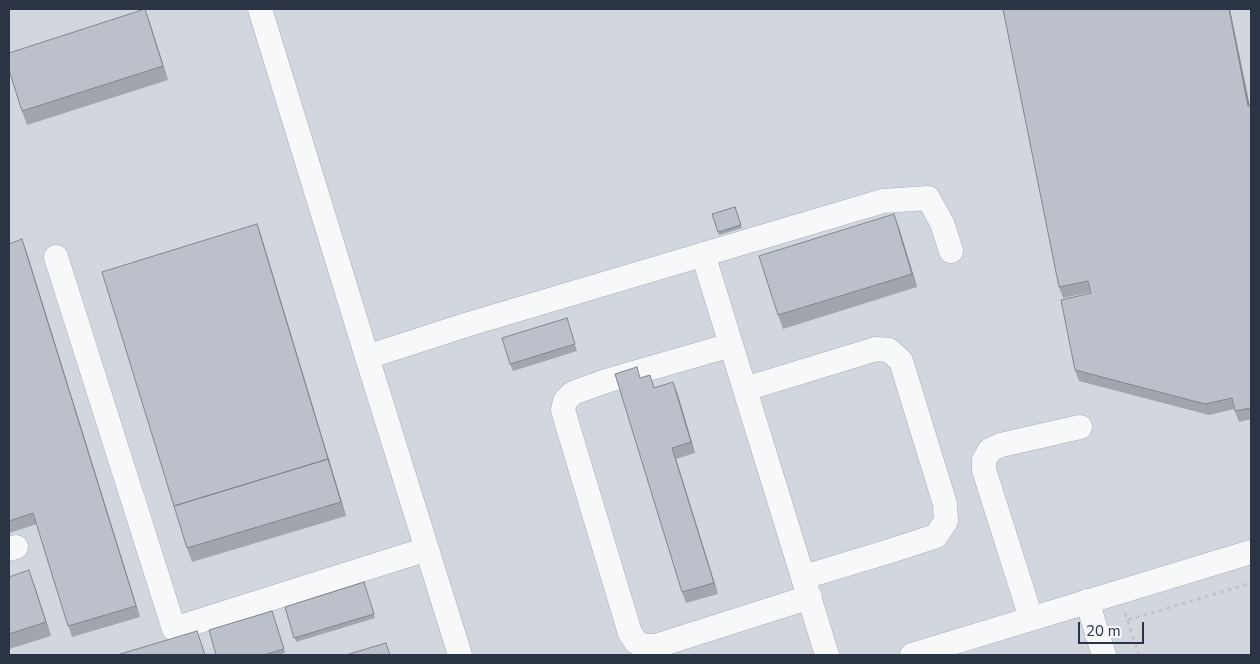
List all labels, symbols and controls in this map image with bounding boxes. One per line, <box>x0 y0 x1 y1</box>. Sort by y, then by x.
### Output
scale bar <box>1080 612 1146 644</box>
text: 20 m <box>1086 621 1121 641</box>

